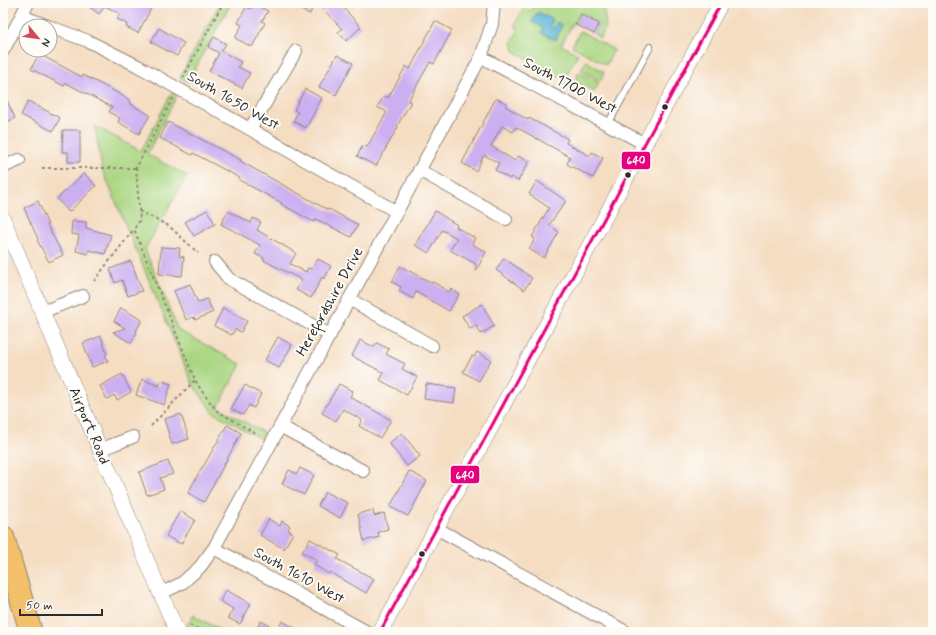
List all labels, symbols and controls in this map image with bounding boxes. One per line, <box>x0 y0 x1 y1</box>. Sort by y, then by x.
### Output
north arrow <box>18 18 58 58</box>
text: N <box>38 36 54 49</box>
street label: South 1700 West <box>520 53 621 119</box>
street label: South 1650 West <box>183 67 283 136</box>
unlabelled marker <box>660 102 670 112</box>
line badge: 640 <box>621 151 651 170</box>
text: 640 <box>627 154 646 168</box>
unlabelled marker <box>623 170 633 180</box>
street label: Herefordshire Drive <box>292 244 370 361</box>
street label: Airport Road <box>64 384 114 468</box>
line badge: 640 <box>450 465 480 484</box>
text: 640 <box>456 469 475 483</box>
street label: South 1610 West <box>250 543 348 609</box>
unlabelled marker <box>417 549 427 559</box>
scale bar <box>20 591 102 617</box>
text: 50 m <box>26 598 53 614</box>

